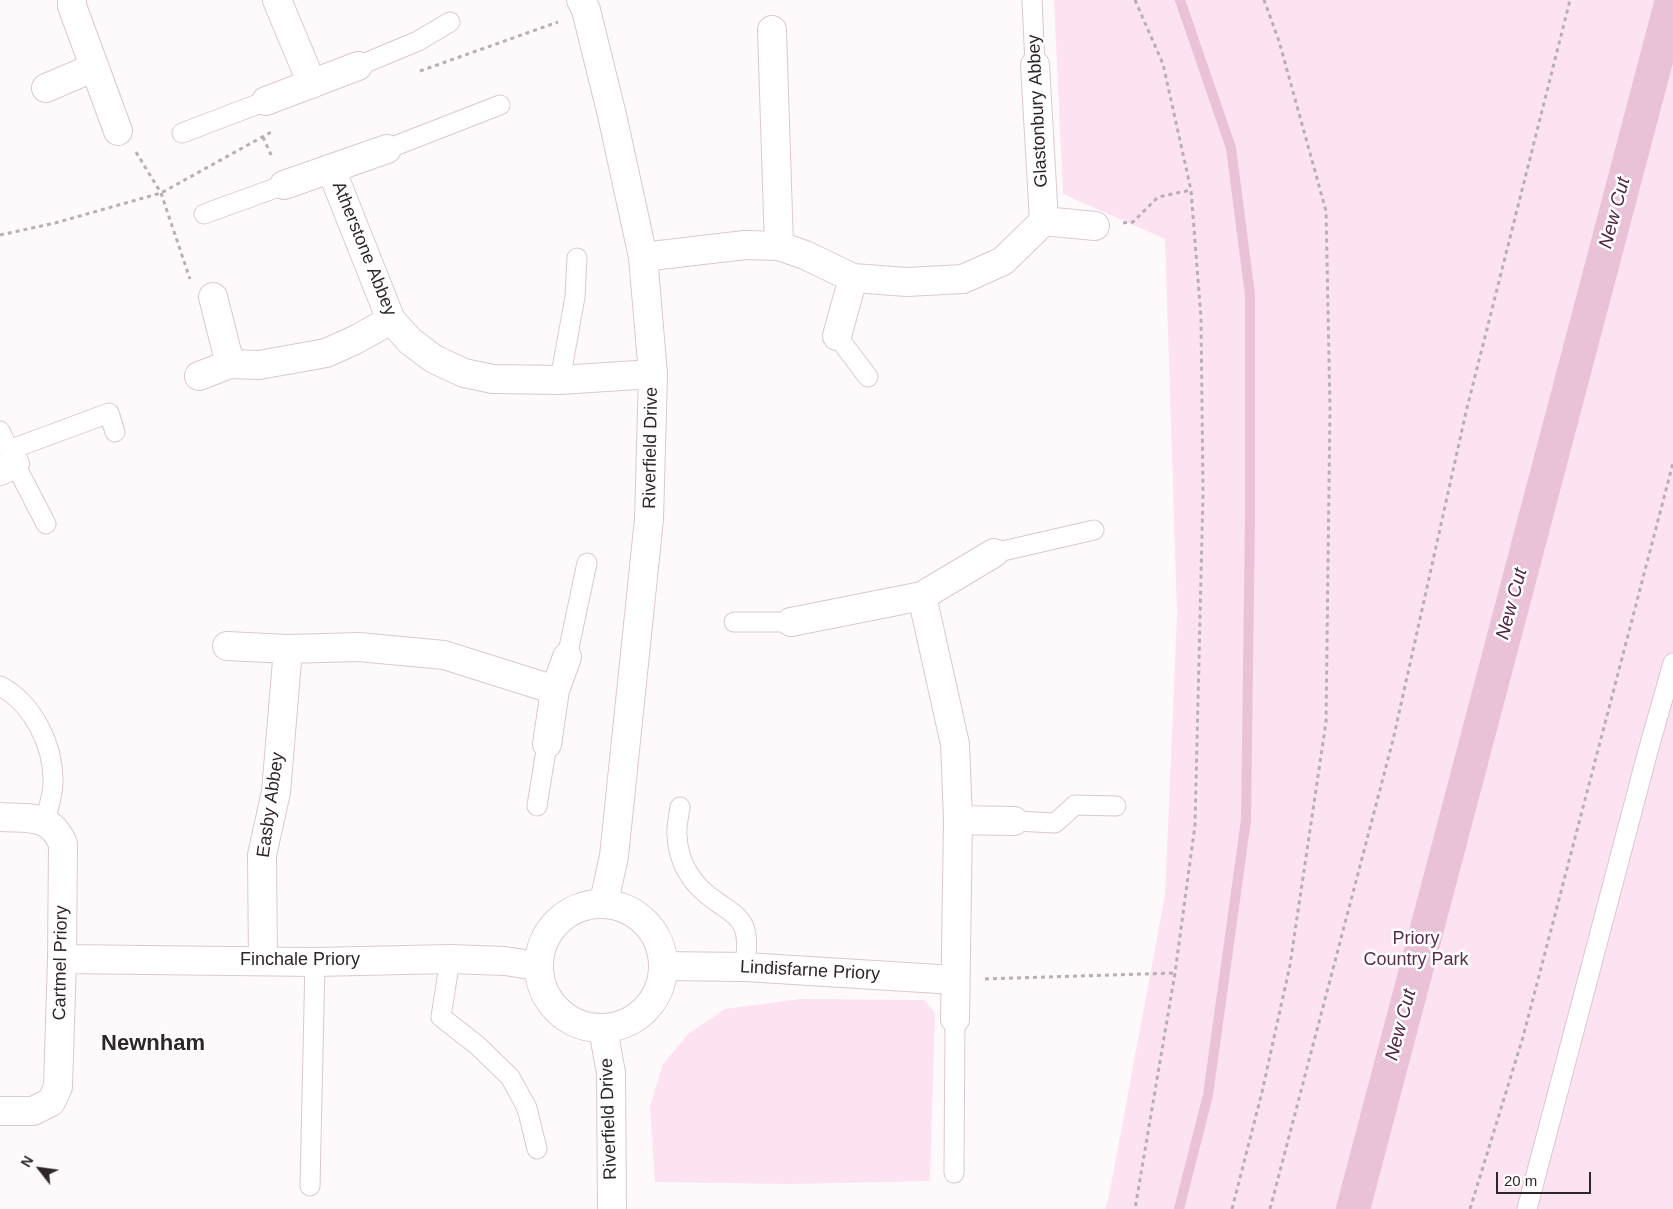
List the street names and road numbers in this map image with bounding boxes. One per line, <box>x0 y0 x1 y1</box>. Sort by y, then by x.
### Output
street label: Glastonbury Abbey <box>1023 34 1053 188</box>
street label: Atherstone Abbey <box>327 179 401 319</box>
street label: Riverfield Drive <box>639 387 663 509</box>
street label: Easby Abbey <box>253 751 289 859</box>
street label: Cartmel Priory <box>49 905 73 1021</box>
street label: Finchale Priory <box>240 949 360 971</box>
street label: Lindisfarne Priory <box>739 957 881 985</box>
street label: Riverfield Drive <box>596 1058 622 1180</box>

